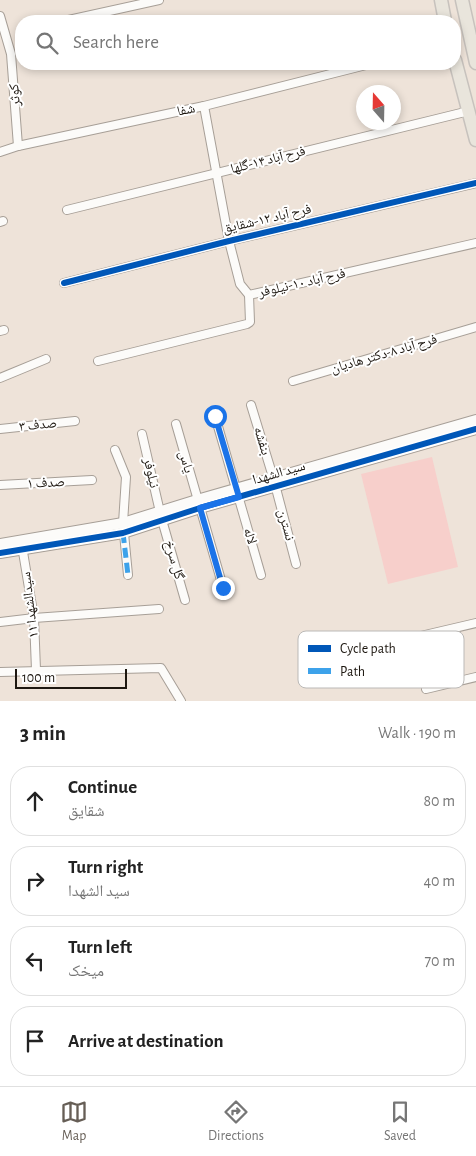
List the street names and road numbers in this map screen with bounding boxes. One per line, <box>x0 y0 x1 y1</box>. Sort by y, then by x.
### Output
street label: کوثر <box>7 83 24 108</box>
street label: شفا <box>176 101 196 119</box>
street label: فرح آباد ۱۴-گلها <box>229 143 307 178</box>
street label: فرح آباد ۱۲-شقایق <box>221 201 313 238</box>
street label: فرح آباد ۱۰-نیلوفر <box>256 265 347 302</box>
street label: فرح آباد ۸-دکتر هادیان <box>329 331 439 378</box>
street label: صدف ۳ <box>18 416 58 434</box>
street label: بنفشه <box>251 425 273 457</box>
street label: یاس <box>175 449 196 475</box>
street label: نیلوفر <box>140 456 161 490</box>
street label: سید الشهدا <box>251 459 307 487</box>
street label: صدف ۱ <box>27 475 65 491</box>
street label: نسترن <box>274 508 297 543</box>
street label: لاله <box>241 526 259 546</box>
street label: گل سرخ <box>160 539 186 582</box>
street label: سیدالشهدا ۱۱ <box>19 571 41 639</box>

